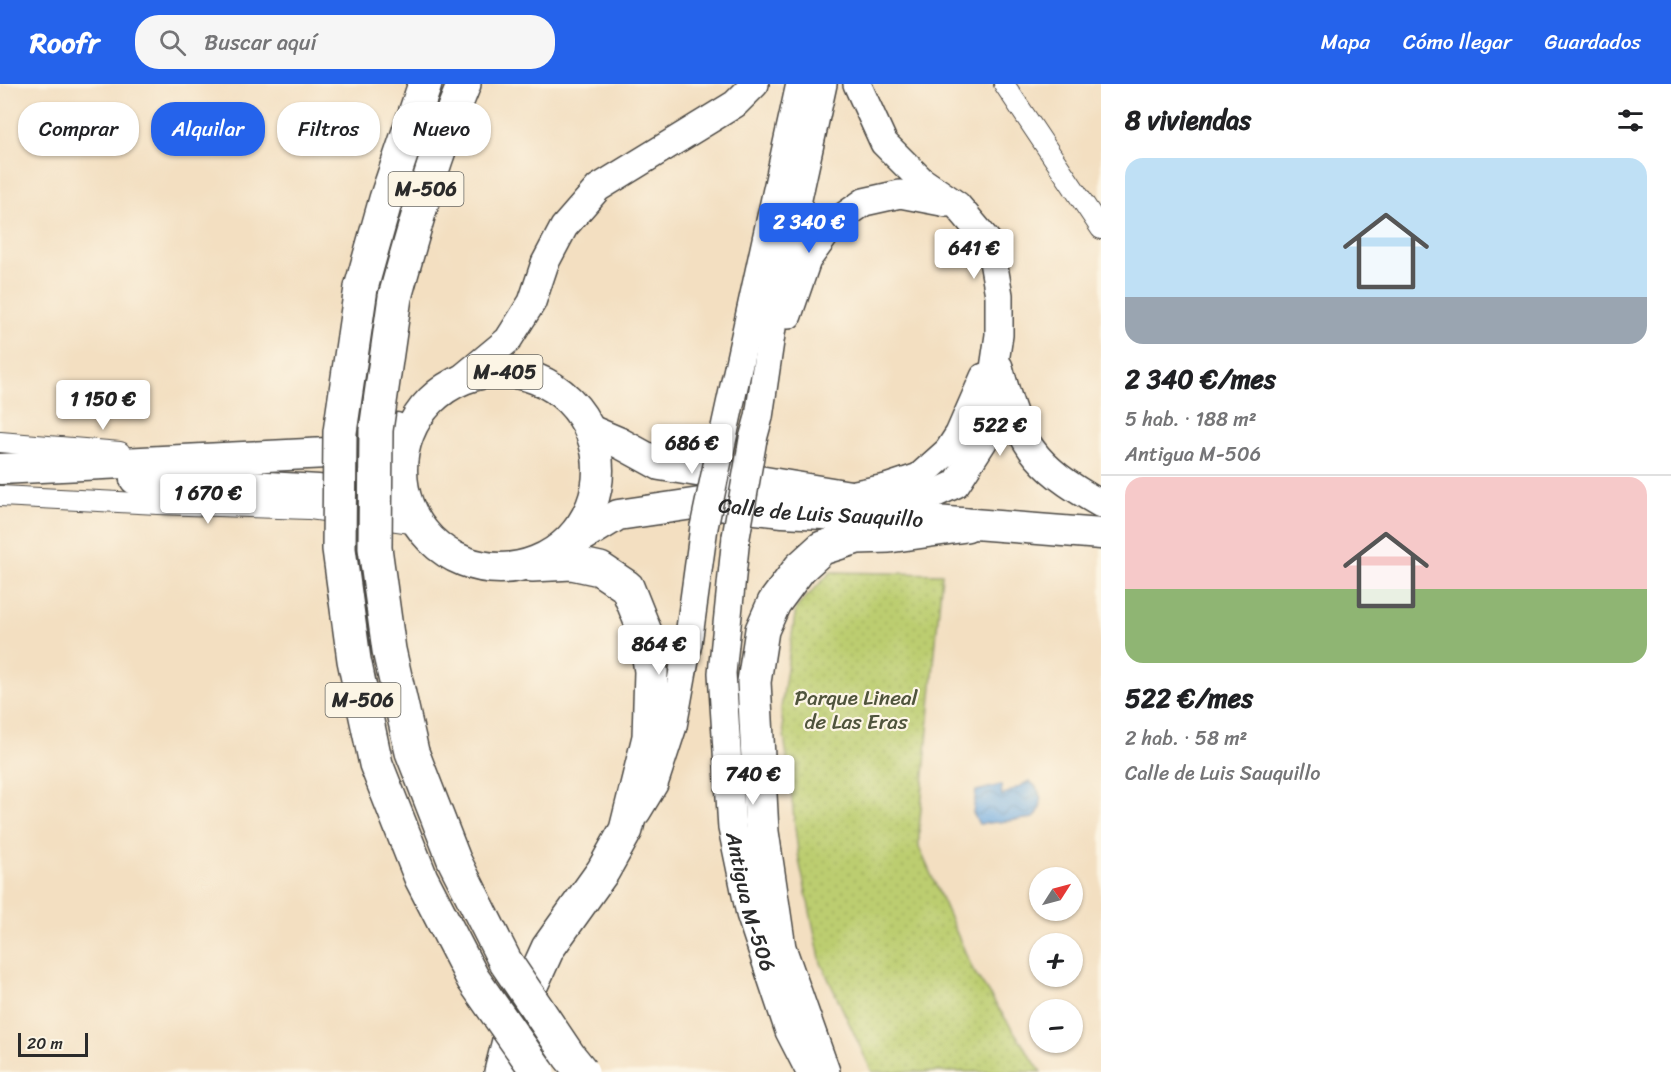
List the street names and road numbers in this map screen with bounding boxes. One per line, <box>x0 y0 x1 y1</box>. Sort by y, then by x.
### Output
road number: M-506 <box>388 172 464 206</box>
road number: M-405 <box>468 355 542 389</box>
street label: Calle de Luis Sauquillo <box>716 486 925 539</box>
road number: M-506 <box>326 683 400 717</box>
street label: Antigua M-506 <box>714 828 787 977</box>

